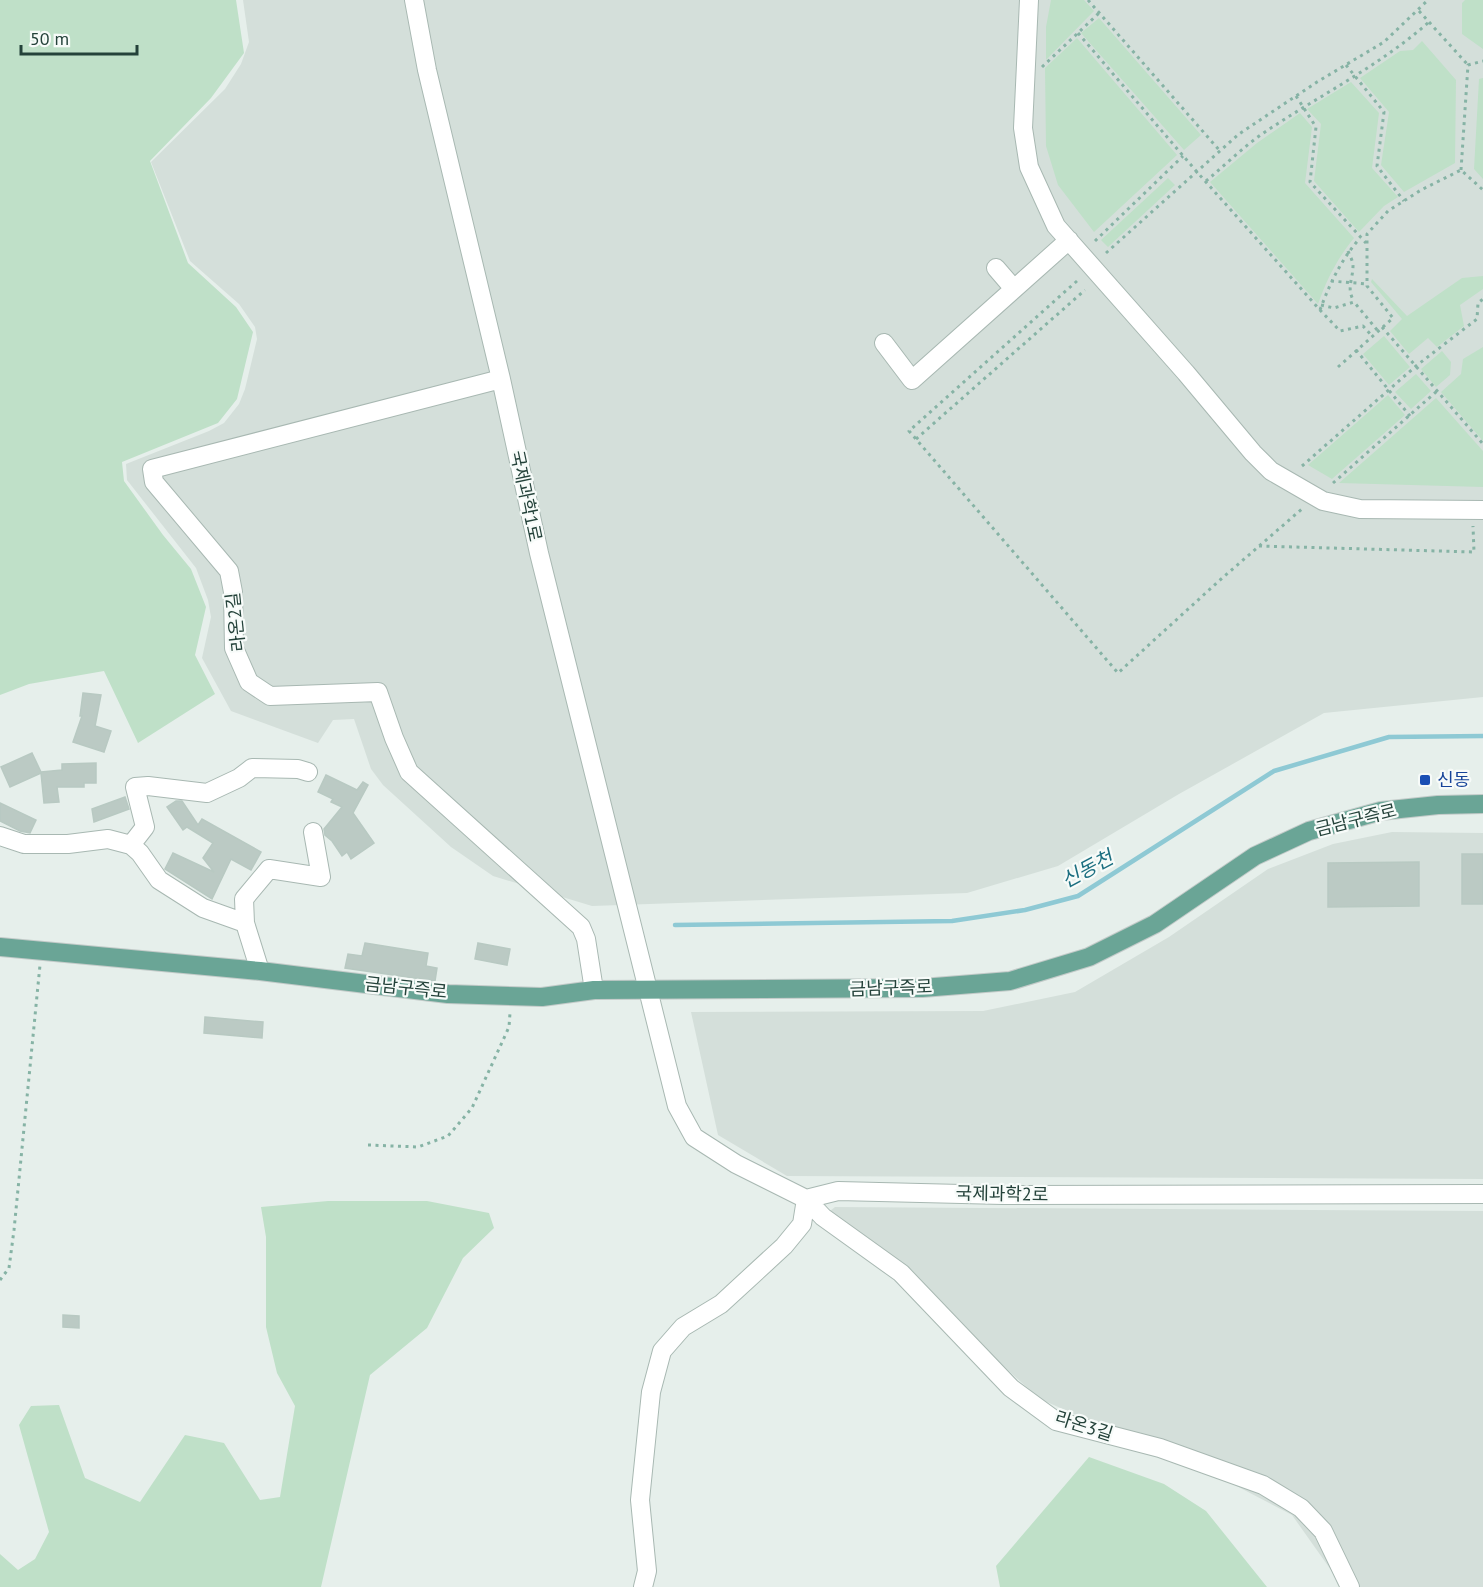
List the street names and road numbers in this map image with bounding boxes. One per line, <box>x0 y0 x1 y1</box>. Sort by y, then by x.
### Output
street label: 국제과학1로 <box>506 448 547 544</box>
street label: 라온2길 <box>221 591 250 653</box>
street label: 금남구즉로 <box>1313 798 1399 841</box>
street label: 금남구즉로 <box>364 972 448 1003</box>
street label: 금남구즉로 <box>849 975 933 1000</box>
street label: 국제과학2로 <box>956 1181 1049 1206</box>
street label: 라온3길 <box>1052 1405 1116 1446</box>

